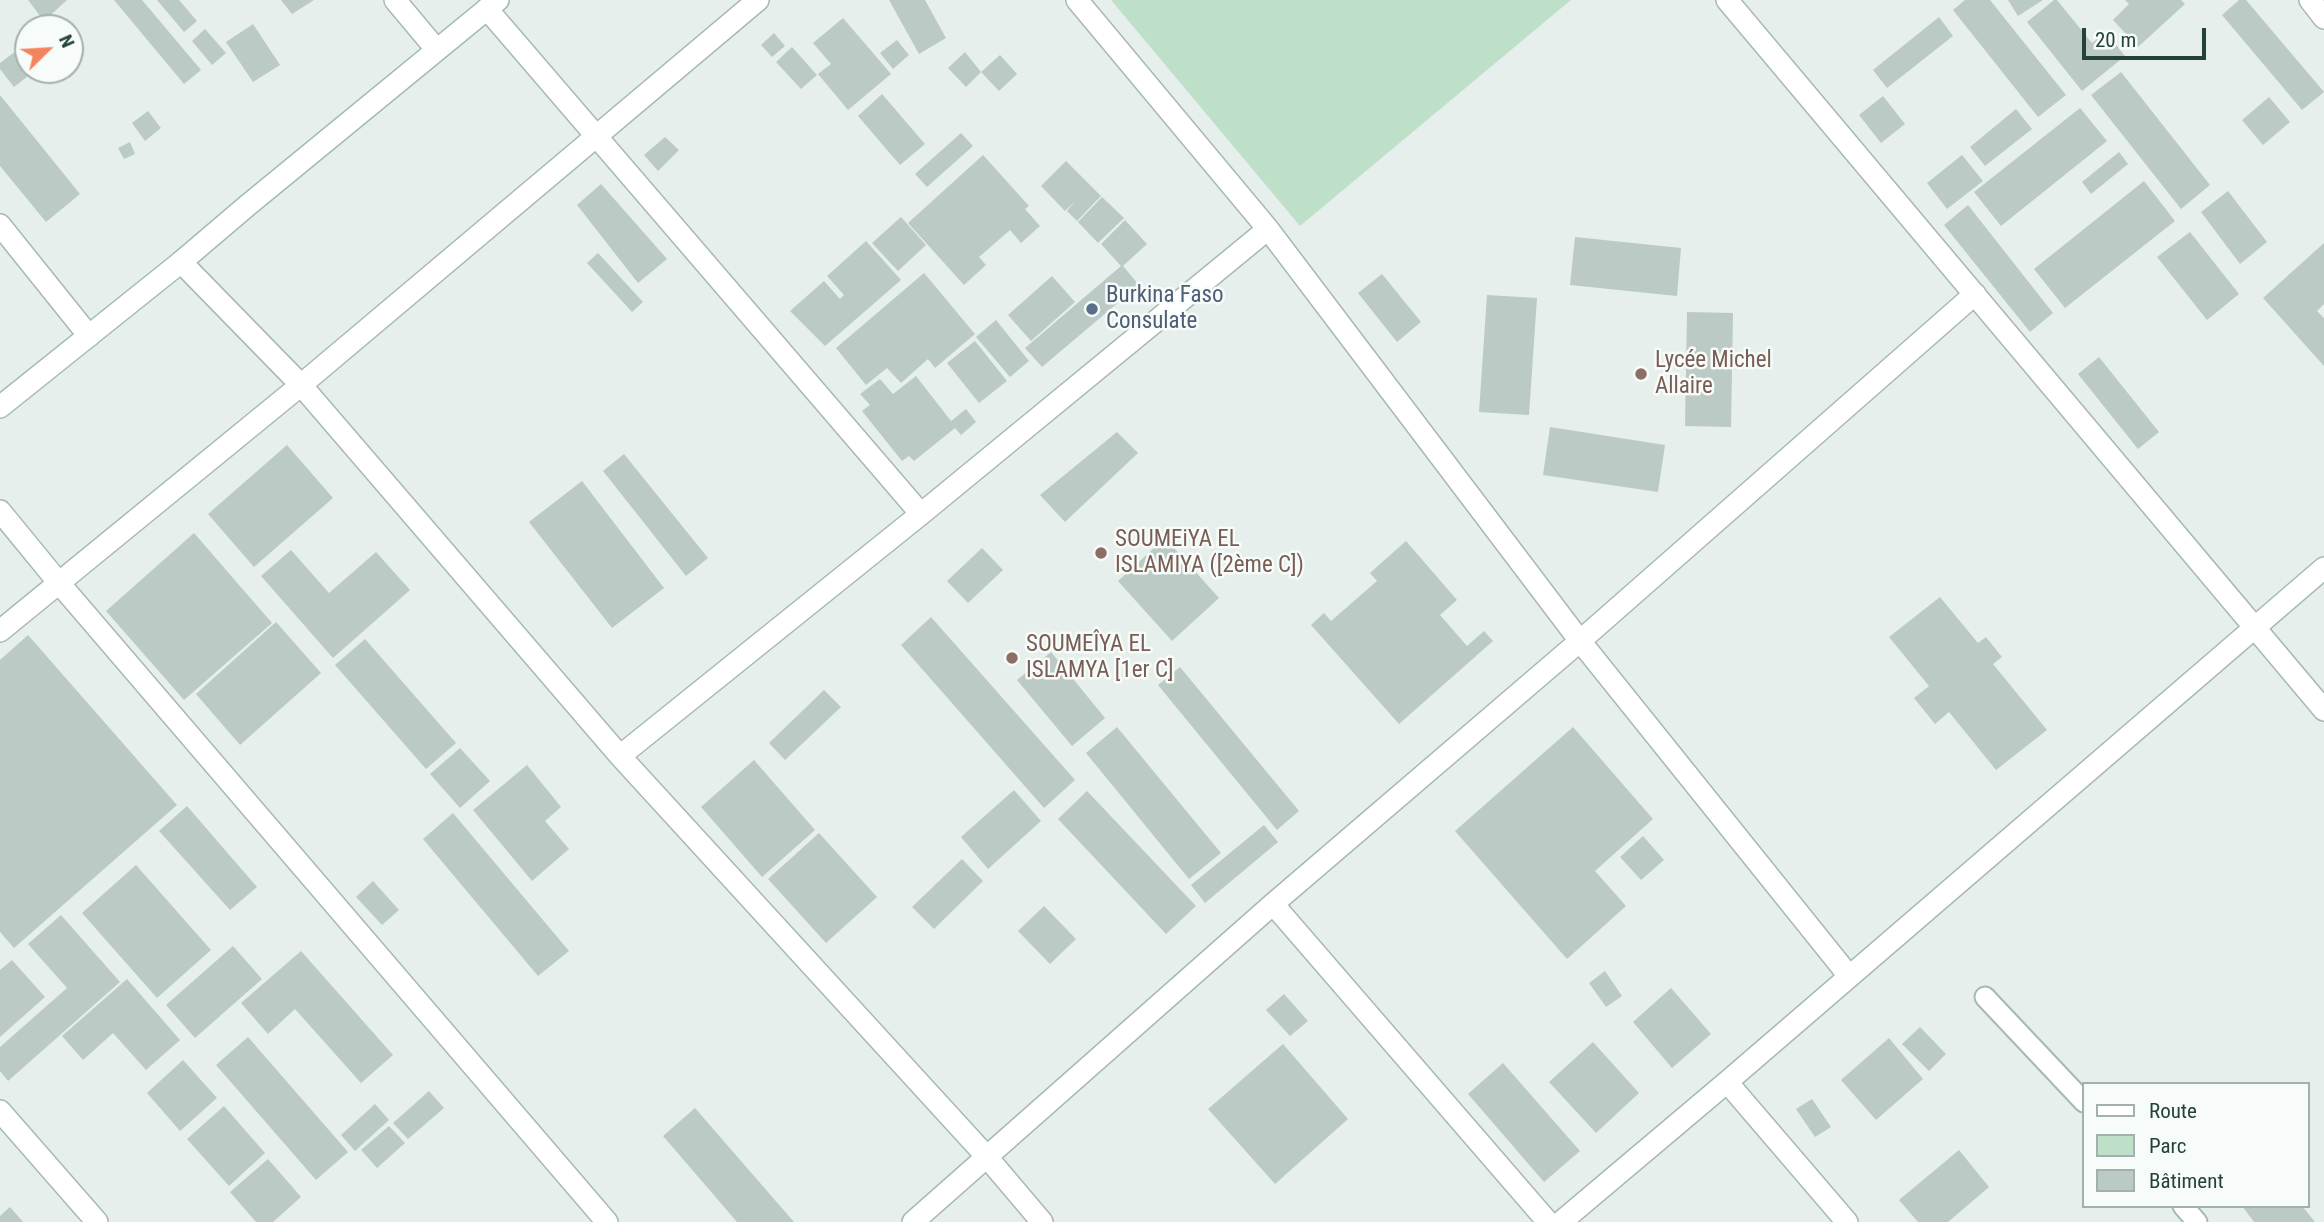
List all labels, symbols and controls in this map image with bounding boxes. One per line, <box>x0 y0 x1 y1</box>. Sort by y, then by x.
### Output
north arrow <box>14 14 84 84</box>
scale bar <box>2086 14 2210 58</box>
text: 20 m <box>2095 28 2136 52</box>
text: N <box>54 31 80 51</box>
place label: Burkina Faso Consulate <box>1106 282 1223 336</box>
marker: Burkina Faso Consulate <box>1084 301 1100 317</box>
place label: Lycée Michel Allaire <box>1655 347 1772 401</box>
marker: Lycée Michel Allaire <box>1633 366 1649 382</box>
place label: SOUMEiYA EL ISLAMIYA ([2ème C]) <box>1115 526 1304 580</box>
marker: SOUMEiYA EL ISLAMIYA ([2ème C]) <box>1093 545 1109 561</box>
place label: SOUMEÎYA EL ISLAMYA [1er C] <box>1026 631 1174 685</box>
marker: SOUMEÎYA EL ISLAMYA [1er C] <box>1004 650 1020 666</box>
legend <box>2082 1082 2310 1208</box>
text: Route <box>2149 1099 2197 1123</box>
text: Parc <box>2149 1134 2187 1158</box>
text: Bâtiment <box>2149 1169 2224 1193</box>

